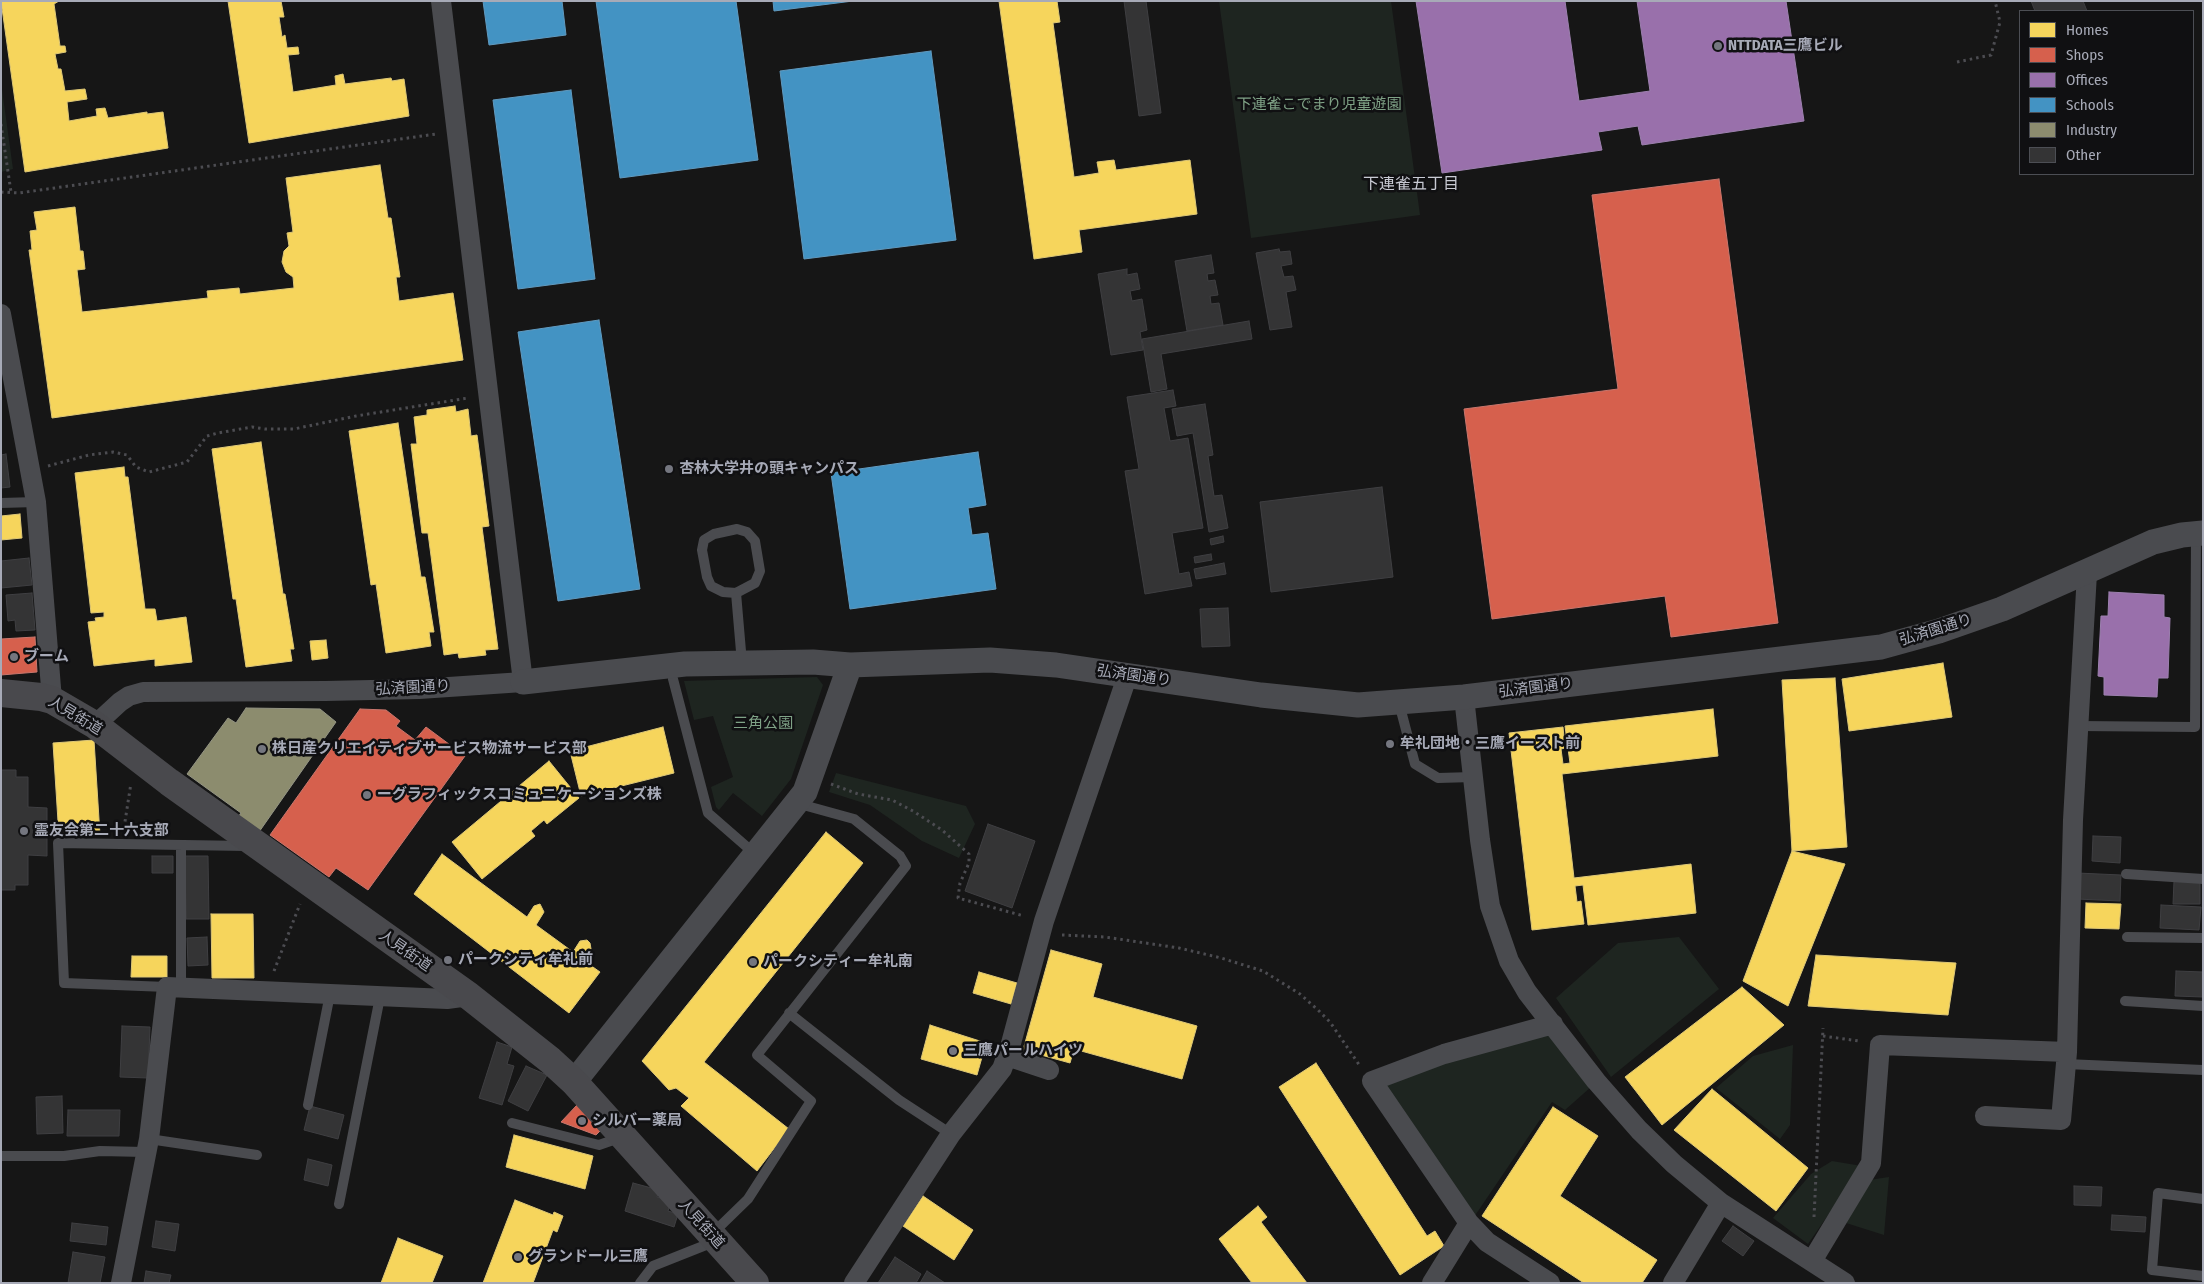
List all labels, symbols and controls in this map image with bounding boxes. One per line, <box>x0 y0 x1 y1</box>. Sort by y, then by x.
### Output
legend <box>2019 10 2194 175</box>
text: Homes <box>2066 21 2108 39</box>
place label: NTTDATA三鷹ビル <box>1728 37 1843 55</box>
marker: NTTDATA三鷹ビル <box>1712 40 1724 52</box>
text: Shops <box>2066 46 2104 64</box>
text: Offices <box>2066 71 2108 89</box>
park label: 下連雀こでまり児童遊園 <box>1237 96 1401 114</box>
text: Schools <box>2066 96 2114 114</box>
text: Industry <box>2066 121 2117 139</box>
text: Other <box>2066 146 2101 164</box>
district label: 下連雀五丁目 <box>1363 175 1459 195</box>
place label: 杏林大学井の頭キャンパス <box>679 460 859 478</box>
marker: 杏林大学井の頭キャンパス <box>663 463 675 475</box>
street label: 弘済園通り <box>1898 610 1974 650</box>
place label: ブーム <box>24 648 69 666</box>
marker: ブーム <box>8 651 20 663</box>
street label: 弘済園通り <box>1096 662 1172 690</box>
street label: 弘済園通り <box>1498 674 1574 702</box>
street label: 弘済園通り <box>375 677 451 699</box>
street label: 人見街道 <box>45 693 105 739</box>
park label: 三角公園 <box>733 715 793 733</box>
place label: 牟礼団地・三鷹イースト前 <box>1400 735 1580 753</box>
marker: 牟礼団地・三鷹イースト前 <box>1384 738 1396 750</box>
place label: 株日産クリエイティブサービス物流サービス部 <box>272 740 587 758</box>
marker: 株日産クリエイティブサービス物流サービス部 <box>256 743 268 755</box>
place label: ーグラフィックスコミュニケーションズ株 <box>377 786 662 804</box>
marker: ーグラフィックスコミュニケーションズ株 <box>361 789 373 801</box>
place label: 霊友会第二十六支部 <box>34 822 169 840</box>
marker: 霊友会第二十六支部 <box>18 825 30 837</box>
street label: 人見街道 <box>375 926 435 976</box>
place label: パークシティ牟礼前 <box>458 951 593 969</box>
place label: パークシティー牟礼南 <box>763 953 913 971</box>
marker: パークシティ牟礼前 <box>442 954 454 966</box>
marker: パークシティー牟礼南 <box>747 956 759 968</box>
place label: 三鷹パールハイツ <box>963 1042 1083 1060</box>
marker: 三鷹パールハイツ <box>947 1045 959 1057</box>
place label: シルバー薬局 <box>592 1112 682 1130</box>
marker: シルバー薬局 <box>576 1115 588 1127</box>
street label: 人見街道 <box>674 1196 728 1252</box>
place label: グランドール三鷹 <box>528 1248 648 1266</box>
marker: グランドール三鷹 <box>512 1251 524 1263</box>

